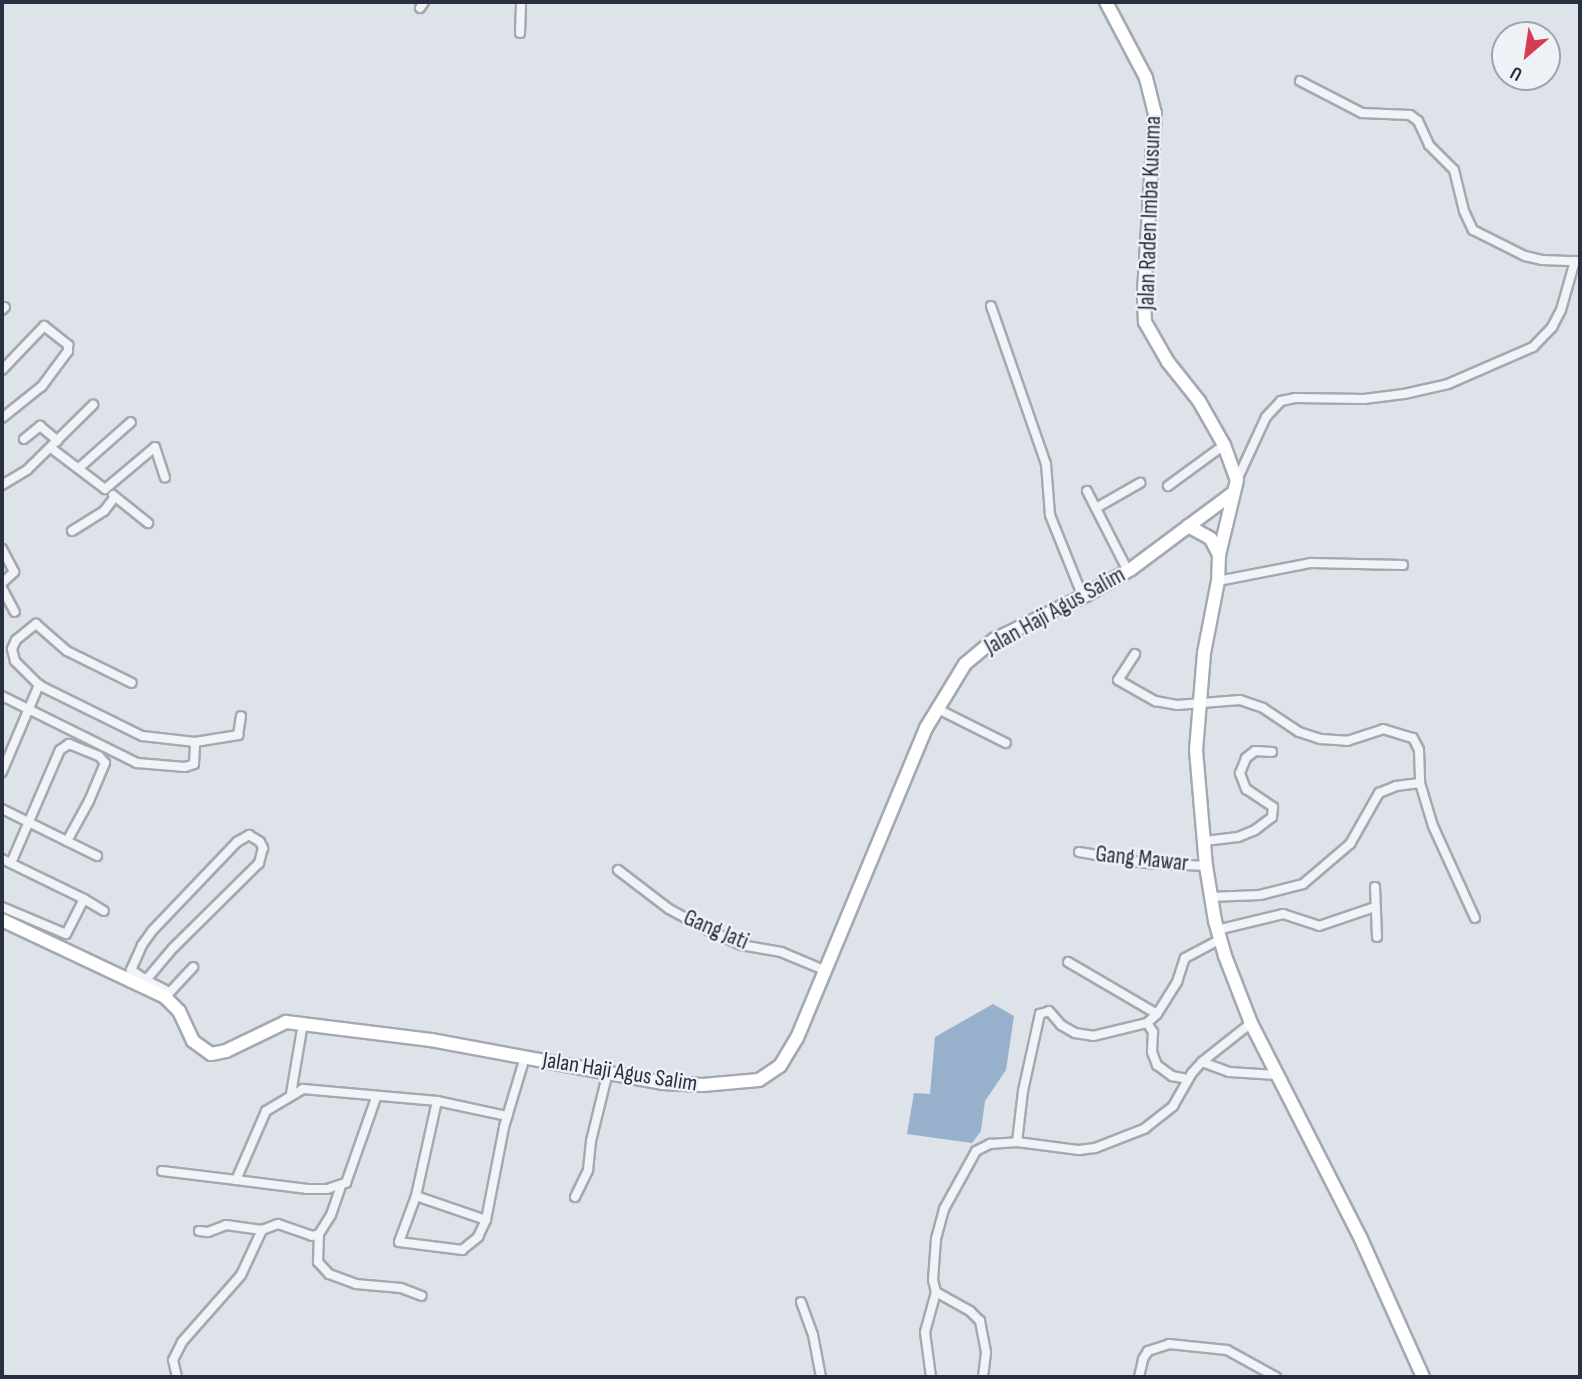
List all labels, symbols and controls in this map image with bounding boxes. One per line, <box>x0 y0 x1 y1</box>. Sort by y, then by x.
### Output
north arrow <box>1491 21 1561 91</box>
text: U <box>1507 61 1526 86</box>
street label: Jalan Raden Imba Kusuma <box>1133 115 1167 311</box>
street label: Jalan Haji Agus Salim <box>980 561 1130 661</box>
street label: Gang Mawar <box>1094 840 1190 878</box>
street label: Gang Jati <box>679 904 753 956</box>
street label: Jalan Haji Agus Salim <box>541 1046 699 1098</box>

